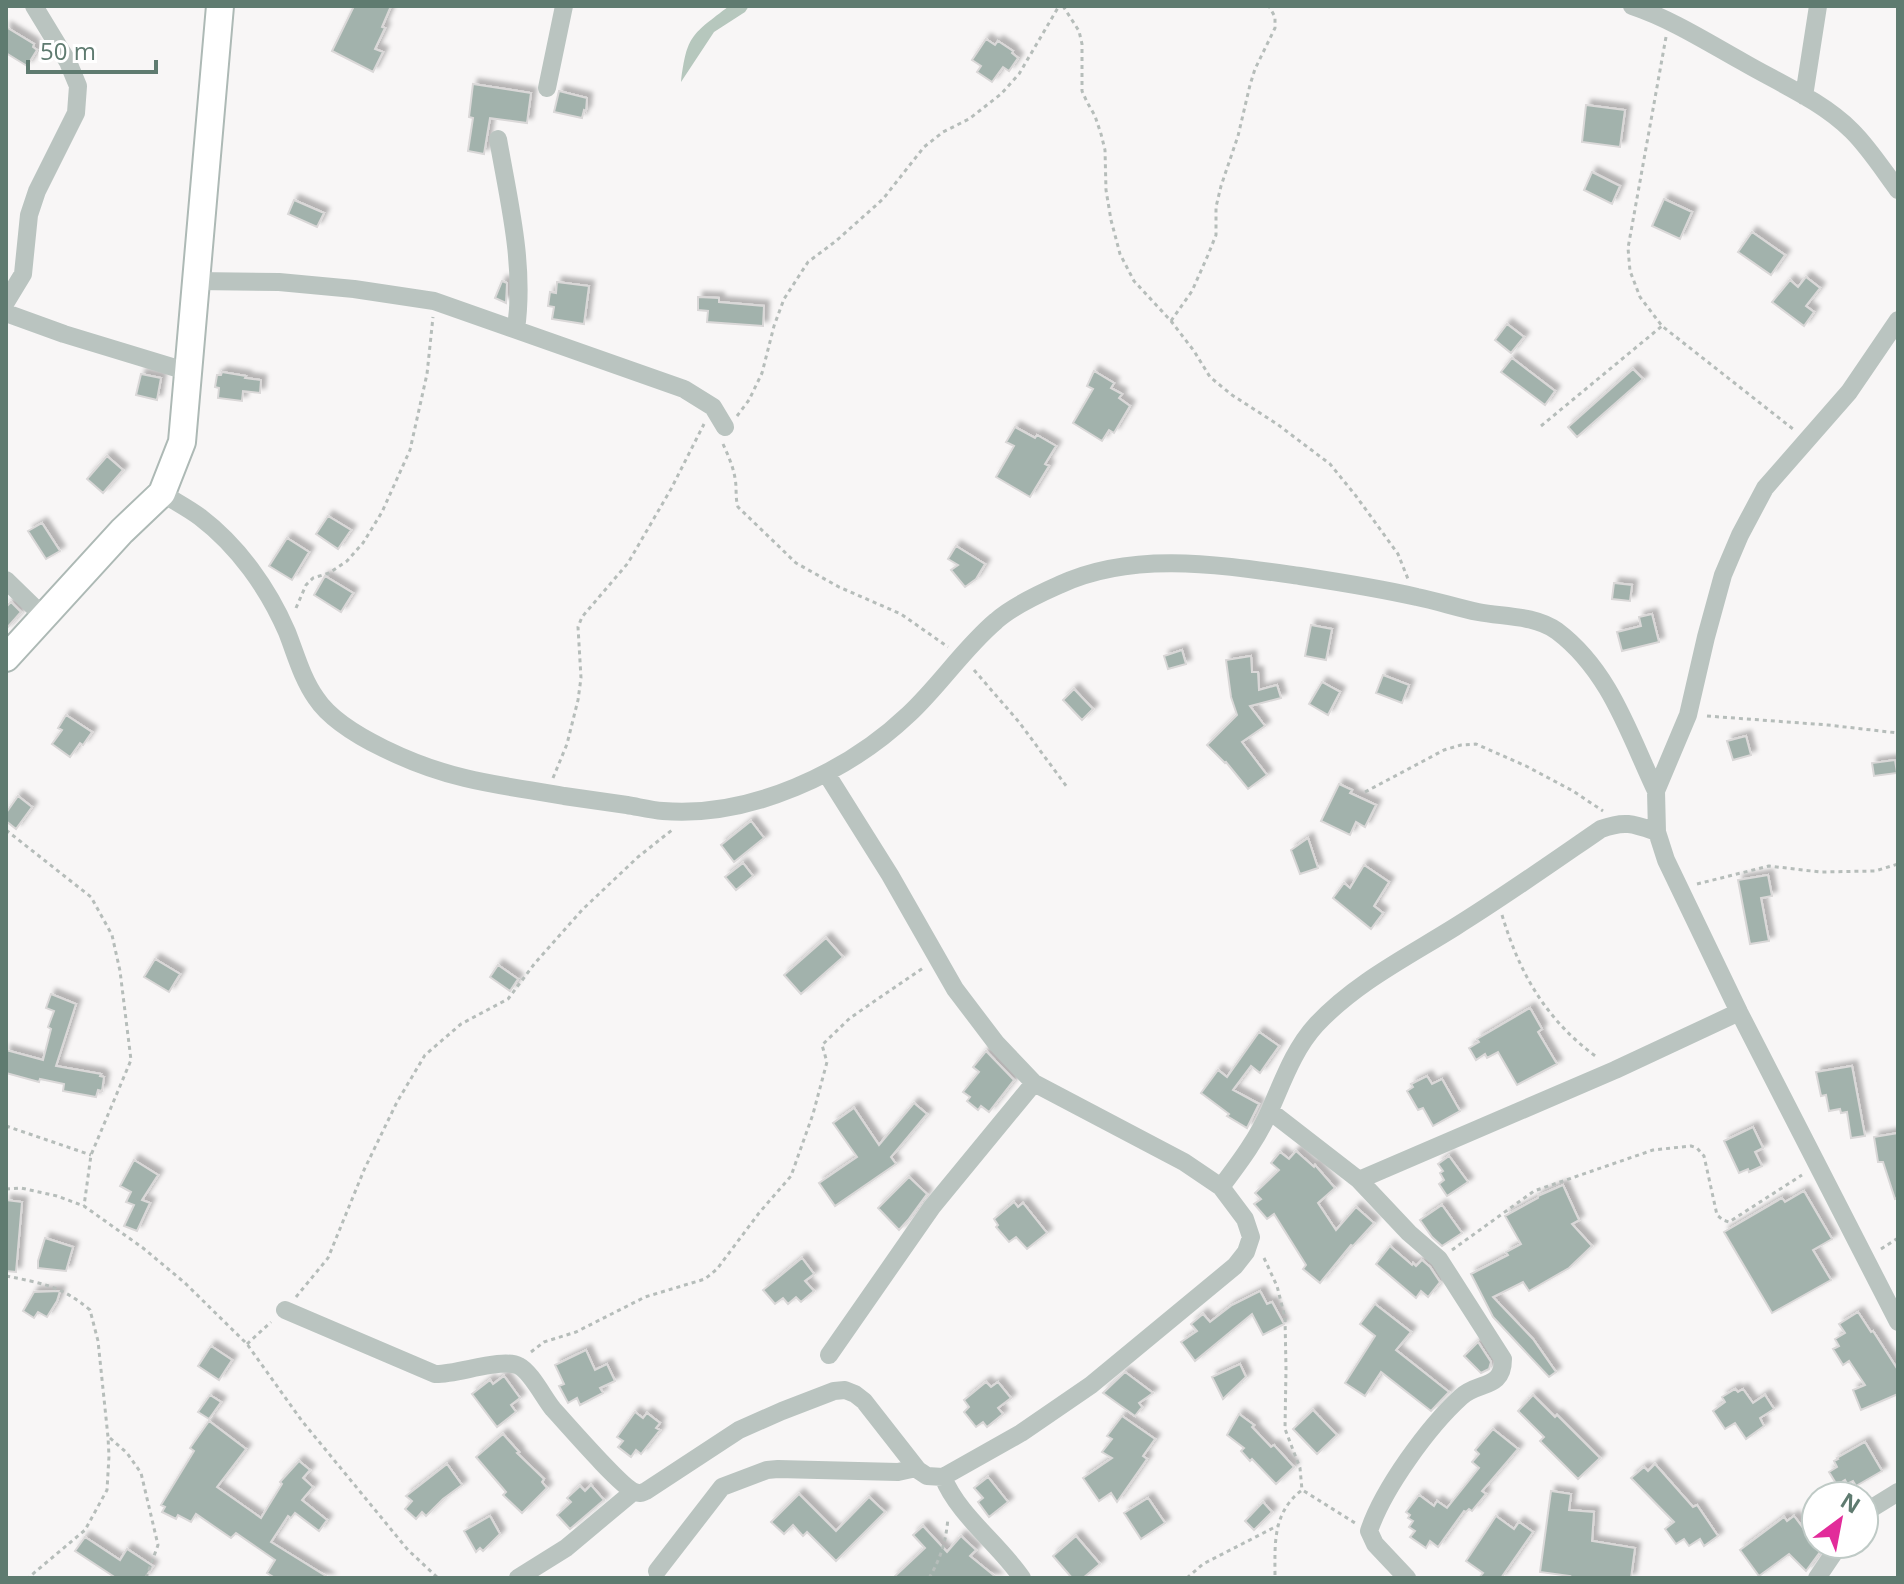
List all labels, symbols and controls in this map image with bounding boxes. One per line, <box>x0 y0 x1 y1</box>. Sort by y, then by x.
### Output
scale bar <box>28 24 156 74</box>
text: 50 m <box>40 34 96 67</box>
north arrow <box>1800 1480 1880 1560</box>
text: N <box>1836 1485 1867 1520</box>

